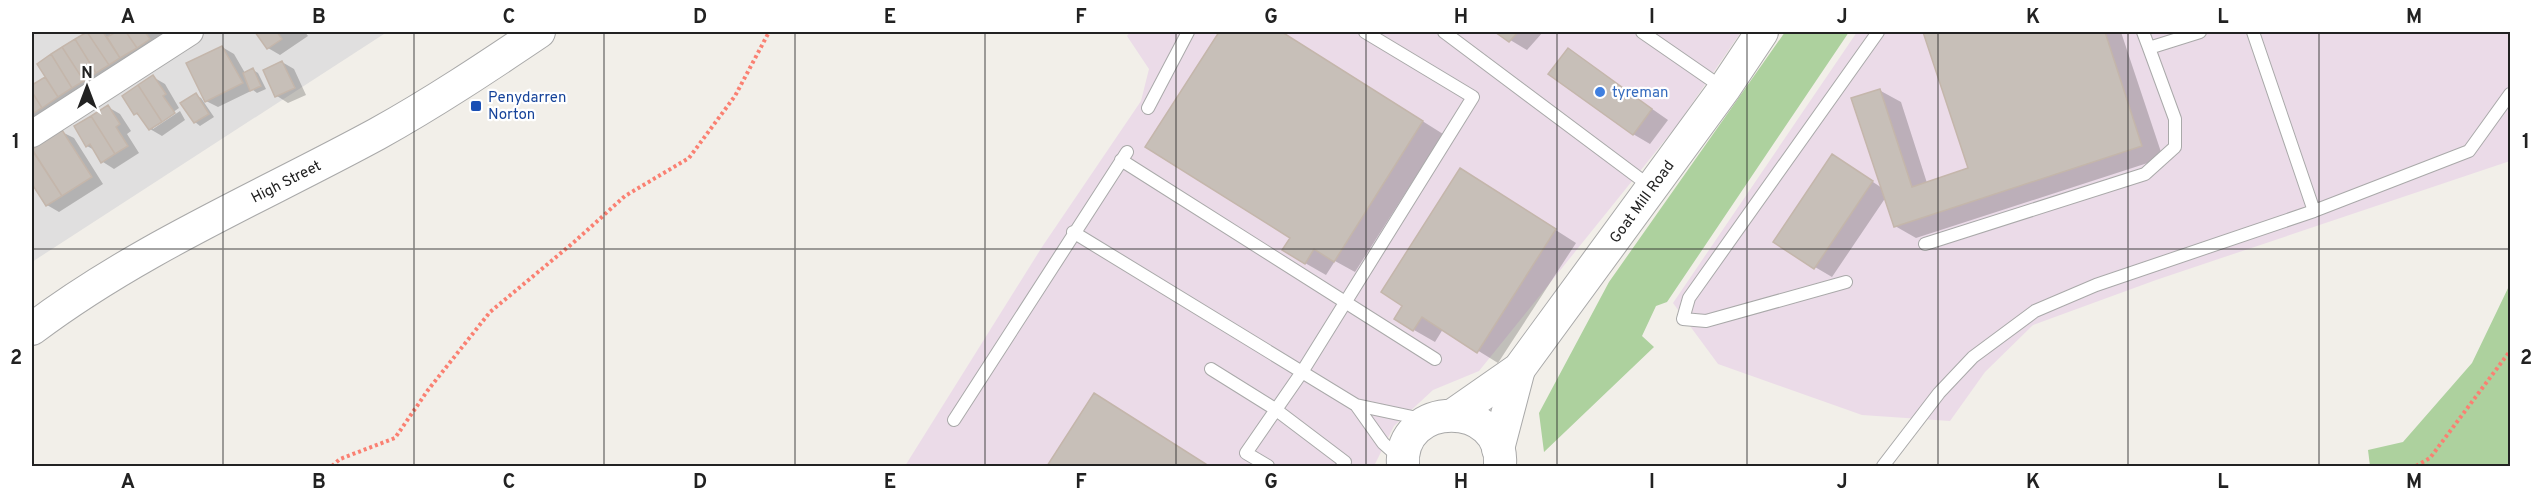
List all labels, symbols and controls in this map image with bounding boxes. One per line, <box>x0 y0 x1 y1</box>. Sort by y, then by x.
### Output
text: A <box>121 5 135 31</box>
text: B <box>312 5 326 31</box>
text: C <box>503 5 515 31</box>
text: D <box>693 5 707 31</box>
text: E <box>884 5 896 31</box>
text: F <box>1075 5 1087 31</box>
text: G <box>1264 5 1278 31</box>
text: H <box>1454 5 1468 31</box>
text: I <box>1649 5 1655 31</box>
text: J <box>1836 5 1848 31</box>
text: K <box>2026 5 2040 31</box>
text: L <box>2217 5 2229 31</box>
text: M <box>2406 5 2422 31</box>
north arrow <box>57 57 117 117</box>
text: N <box>81 64 93 84</box>
place label: tyreman <box>1612 84 1668 103</box>
marker: tyreman <box>1593 85 1607 99</box>
place label: Penydarren Norton <box>488 89 566 125</box>
marker: Penydarren Norton <box>469 99 483 113</box>
text: 1 <box>12 130 20 156</box>
text: 1 <box>2522 130 2530 156</box>
street label: High Street <box>248 157 325 208</box>
street label: Goat Mill Road <box>1606 157 1679 248</box>
text: 2 <box>10 346 22 372</box>
text: 2 <box>2520 346 2532 372</box>
text: A <box>121 470 135 496</box>
text: B <box>312 470 326 496</box>
text: C <box>503 470 515 496</box>
text: D <box>693 470 707 496</box>
text: E <box>884 470 896 496</box>
text: F <box>1075 470 1087 496</box>
text: G <box>1264 470 1278 496</box>
text: H <box>1454 470 1468 496</box>
text: I <box>1649 470 1655 496</box>
text: J <box>1836 470 1848 496</box>
text: K <box>2026 470 2040 496</box>
text: L <box>2217 470 2229 496</box>
text: M <box>2406 470 2422 496</box>

